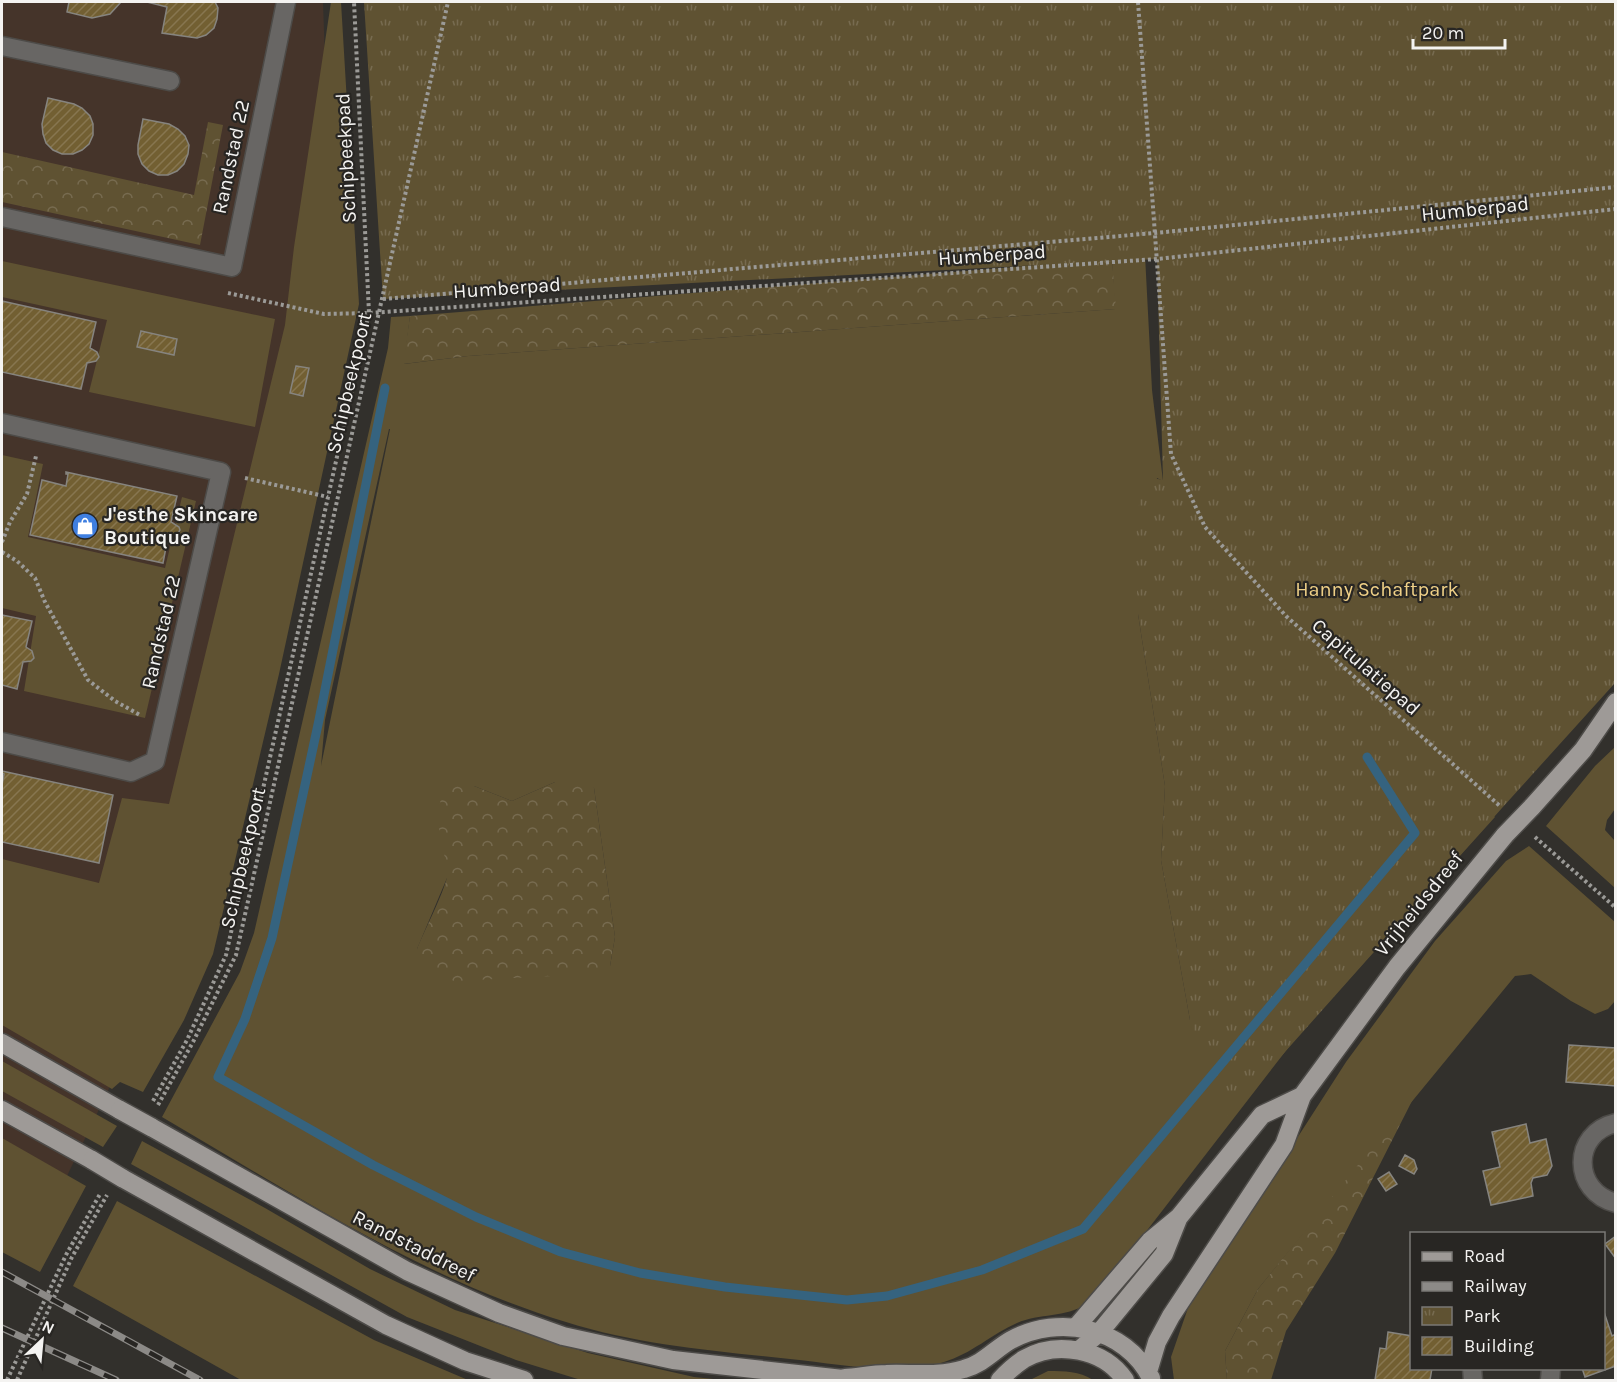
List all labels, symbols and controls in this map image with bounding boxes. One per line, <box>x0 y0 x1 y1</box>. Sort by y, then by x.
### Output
scale bar <box>1413 12 1504 50</box>
text: 20 m <box>1422 22 1464 44</box>
street label: Schipbeekpad <box>331 92 361 224</box>
street label: Randstad 22 <box>208 98 254 216</box>
street label: Humberpad <box>1420 192 1530 226</box>
street label: Humberpad <box>937 240 1047 270</box>
street label: Humberpad <box>452 273 562 303</box>
street label: Schipbeekpoort <box>322 310 377 456</box>
place label: J'esthe Skincare Boutique <box>104 503 258 549</box>
shop icon: J'esthe Skincare Boutique <box>70 511 100 541</box>
street label: Randstad 22 <box>137 573 185 691</box>
park label: Hanny Schaftpark <box>1295 578 1459 601</box>
street label: Capitulatiepad <box>1307 614 1425 720</box>
street label: Schipbeekpoort <box>216 785 271 931</box>
street label: Vrijheidsdreef <box>1370 847 1468 961</box>
street label: Randstaddreef <box>349 1205 479 1287</box>
legend <box>1410 1232 1605 1370</box>
text: Road <box>1464 1245 1505 1267</box>
text: Railway <box>1464 1275 1527 1297</box>
text: Park <box>1464 1305 1501 1327</box>
north arrow <box>12 1310 72 1370</box>
text: N <box>39 1316 58 1338</box>
text: Building <box>1464 1335 1534 1357</box>

